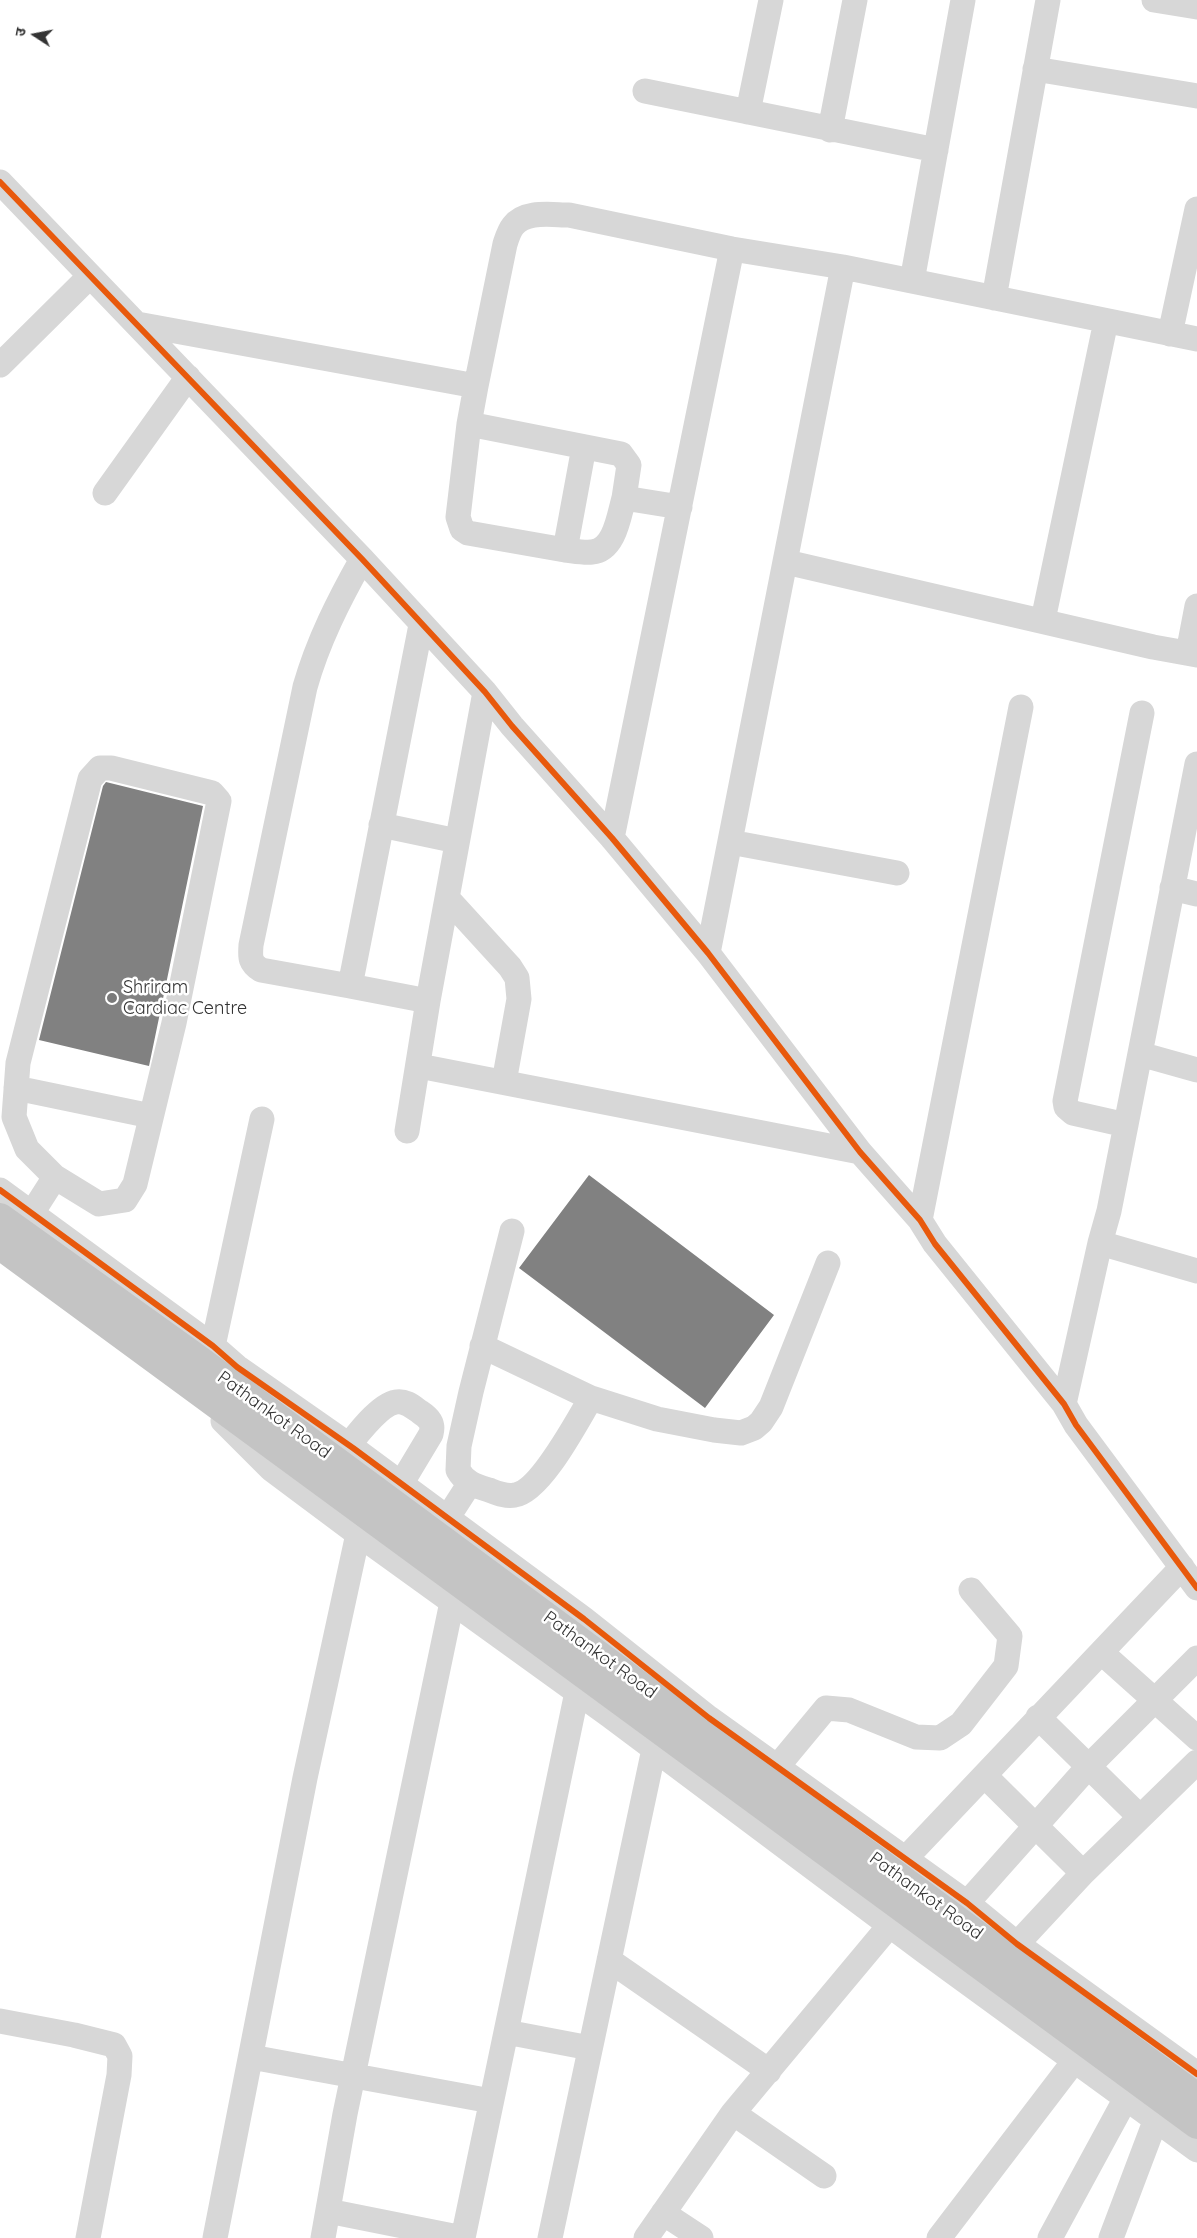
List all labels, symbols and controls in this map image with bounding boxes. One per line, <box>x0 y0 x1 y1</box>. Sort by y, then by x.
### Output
north arrow <box>10 10 60 60</box>
text: उ <box>11 26 30 38</box>
place label: Shriram Cardiac Centre <box>123 977 247 1020</box>
marker: Shriram Cardiac Centre <box>105 991 119 1005</box>
street label: Pathankot Road <box>213 1367 335 1463</box>
street label: Pathankot Road <box>539 1607 661 1703</box>
street label: Pathankot Road <box>865 1848 987 1944</box>

